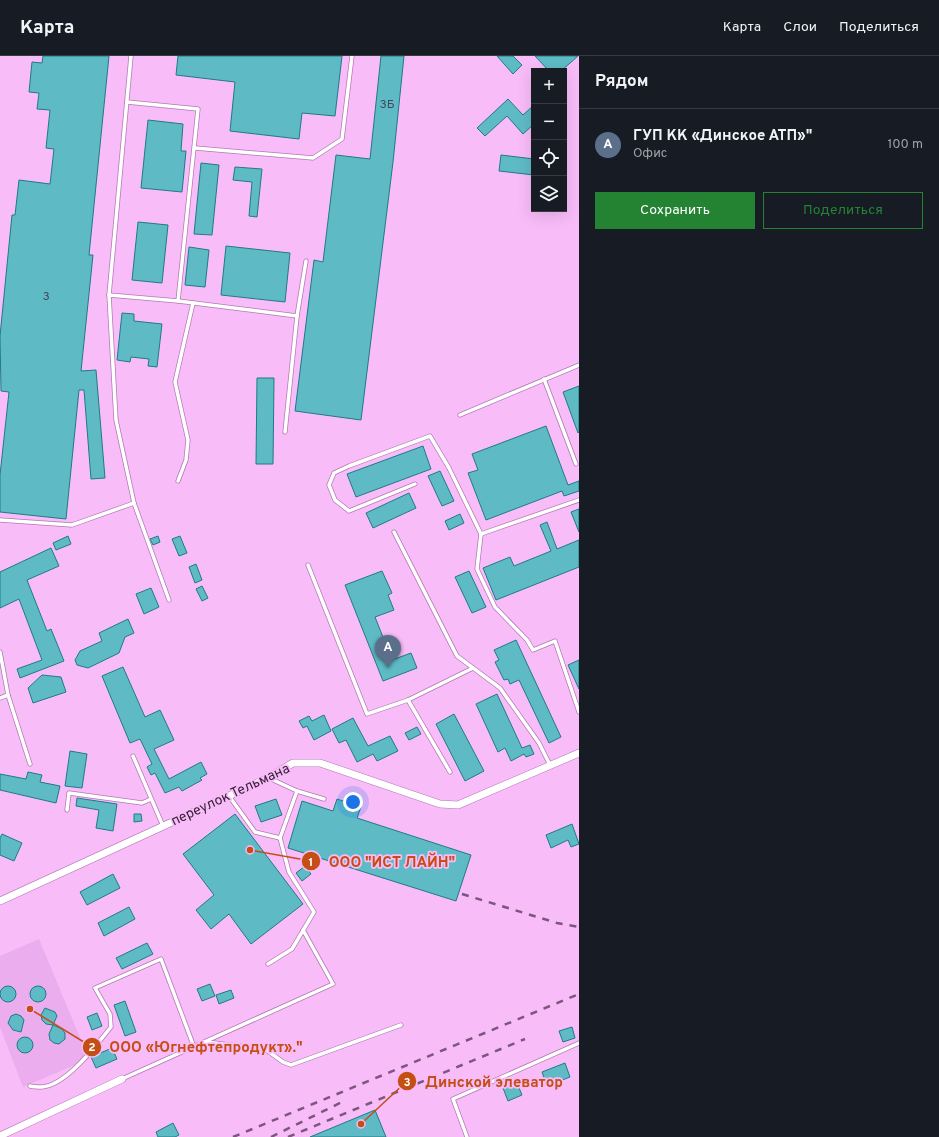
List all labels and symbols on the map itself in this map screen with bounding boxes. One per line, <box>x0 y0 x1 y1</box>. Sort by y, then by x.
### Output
house number: 3Б <box>379 97 395 113</box>
house number: 3 <box>42 289 50 305</box>
pin: A <box>375 635 401 668</box>
street label: переулок Тельмана <box>169 760 293 830</box>
your location <box>343 792 363 812</box>
callout: ООО "ИСТ ЛАЙН" <box>301 848 463 875</box>
text: ООО "ИСТ ЛАЙН" <box>329 852 455 873</box>
text: 1 <box>309 855 313 871</box>
callout: ООО «Югнефтепродукт»." <box>82 1033 311 1060</box>
text: ООО «Югнефтепродукт»." <box>109 1039 303 1058</box>
text: 2 <box>88 1040 96 1056</box>
callout: Динской элеватор <box>397 1068 571 1095</box>
text: Динской элеватор <box>425 1074 563 1093</box>
text: 3 <box>403 1075 411 1091</box>

